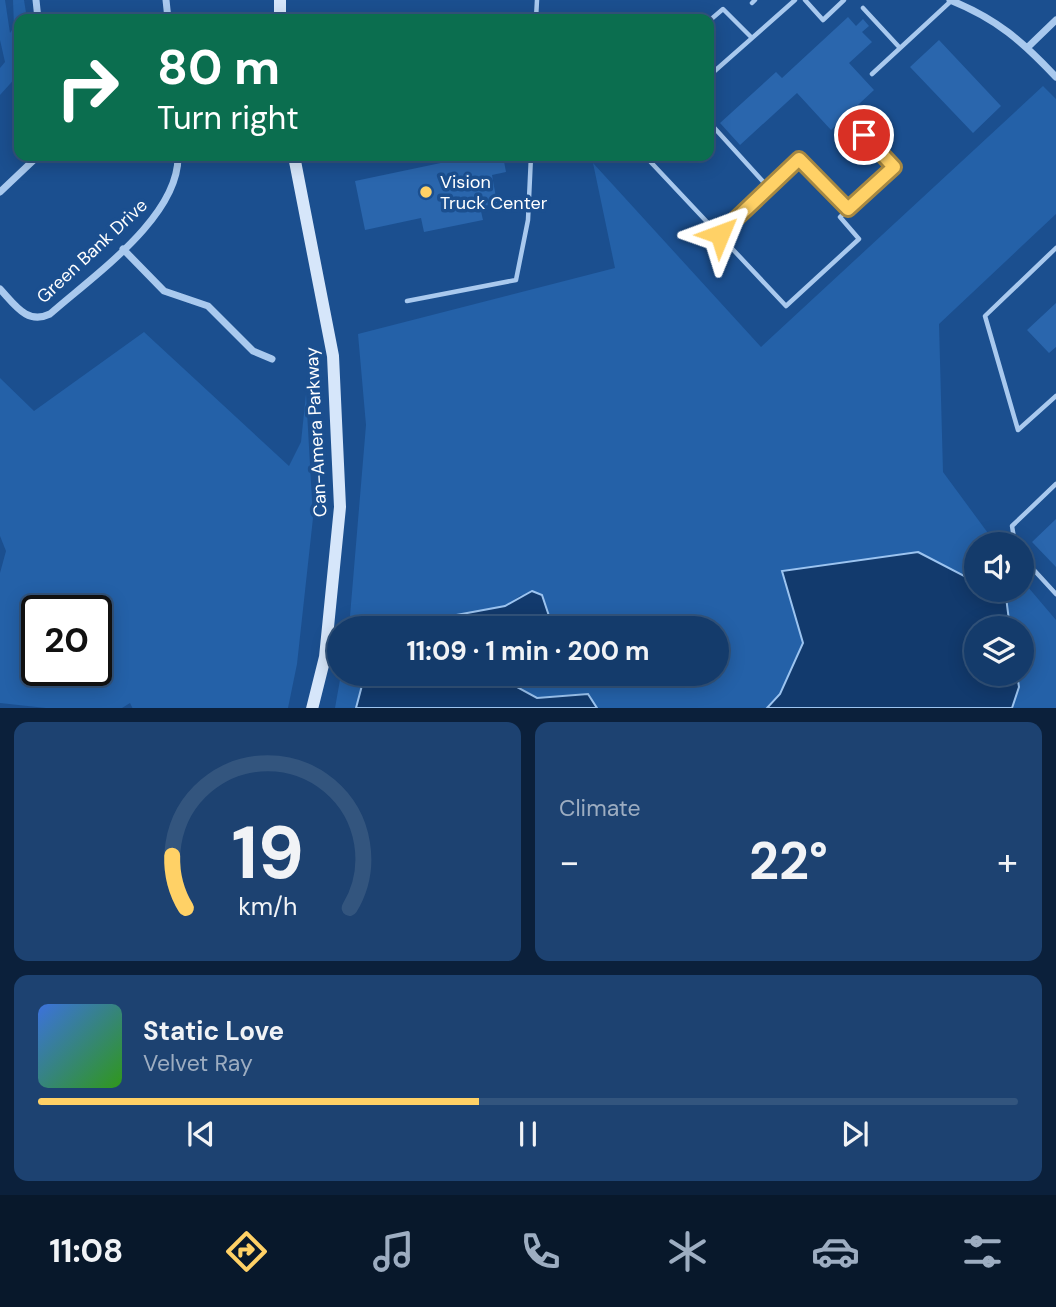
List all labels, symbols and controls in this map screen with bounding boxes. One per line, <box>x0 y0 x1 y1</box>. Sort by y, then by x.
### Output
text: 80 m <box>157 35 280 99</box>
icon: right <box>42 42 133 133</box>
text: Turn right <box>157 97 299 139</box>
pin <box>834 105 894 165</box>
icon: arrive <box>845 116 883 154</box>
place label: Vision Truck Center <box>440 170 548 215</box>
marker: Vision Truck Center <box>418 184 434 200</box>
street label: Green Bank Drive <box>32 193 152 309</box>
position arrow <box>683 197 757 271</box>
street label: Can-Amera Parkway <box>300 346 332 518</box>
map controls <box>964 532 1034 686</box>
button: sound <box>964 532 1034 602</box>
speed limit sign: 20 <box>21 595 112 686</box>
button: layers <box>964 616 1034 686</box>
text: 11:09 · 1 min · 200 m <box>406 634 650 668</box>
text: Climate <box>559 793 641 823</box>
text: 19 <box>231 806 304 901</box>
text: 22° <box>749 827 828 895</box>
text: − <box>559 837 580 887</box>
text: + <box>997 837 1018 887</box>
text: km/h <box>238 889 297 922</box>
text: Static Love <box>143 1014 284 1048</box>
text: Velvet Ray <box>143 1048 253 1078</box>
icon: previous <box>182 1115 220 1153</box>
icon: pause <box>509 1115 547 1153</box>
icon: next <box>836 1115 874 1153</box>
icon: directions <box>222 1227 271 1276</box>
icon: music <box>369 1227 418 1276</box>
icon: phone <box>516 1227 565 1276</box>
icon: climate <box>663 1227 712 1276</box>
icon: car <box>811 1227 860 1276</box>
icon: filters <box>958 1227 1007 1276</box>
text: 11:08 <box>49 1230 123 1272</box>

